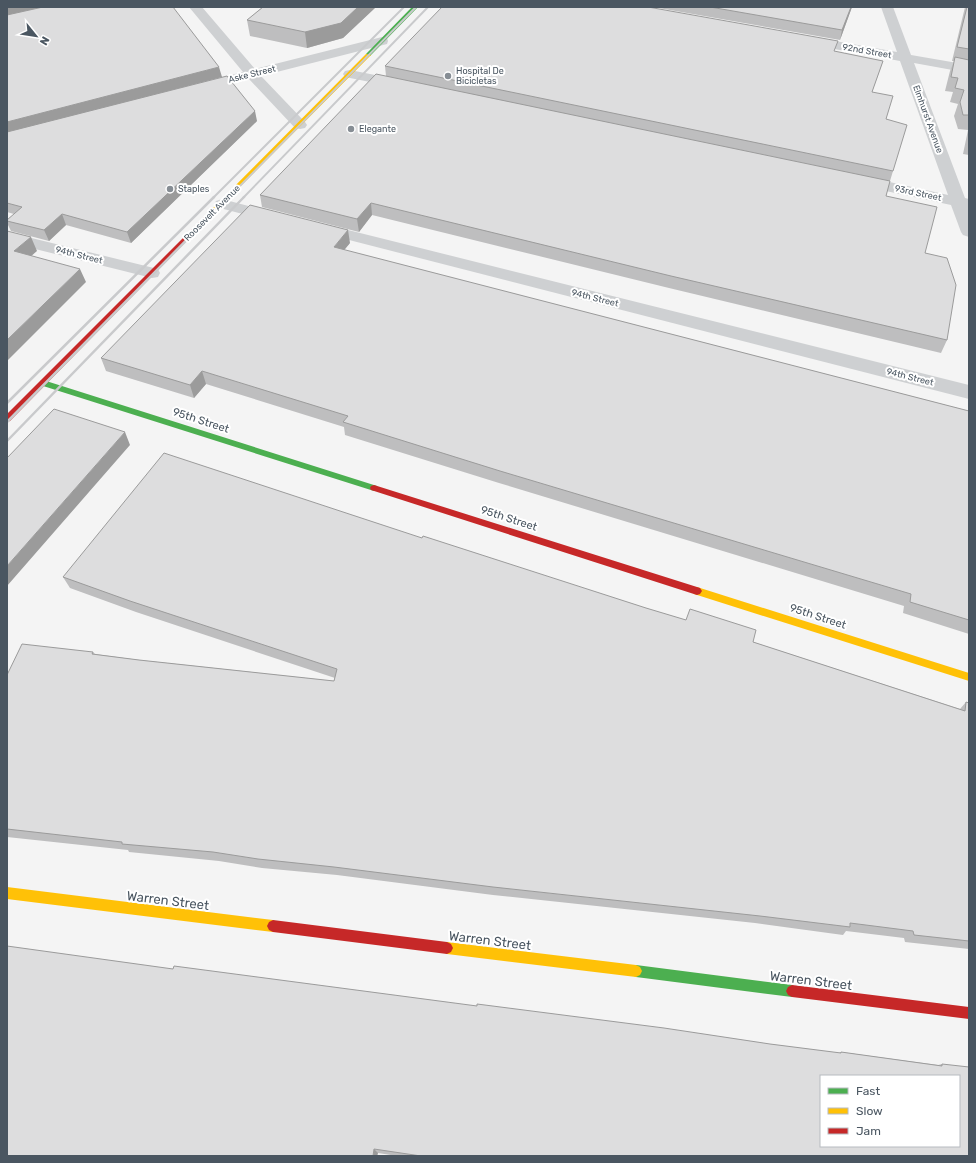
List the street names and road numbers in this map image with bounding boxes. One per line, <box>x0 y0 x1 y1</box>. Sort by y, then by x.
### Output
street label: 92nd Street <box>842 42 893 60</box>
street label: Aske Street <box>227 63 277 85</box>
street label: Elmhurst Avenue <box>911 84 945 154</box>
street label: Roosevelt Avenue <box>182 183 242 243</box>
street label: 93rd Street <box>894 183 943 203</box>
street label: 94th Street <box>54 244 104 266</box>
street label: 94th Street <box>570 287 620 309</box>
street label: 94th Street <box>885 366 935 388</box>
street label: 95th Street <box>171 405 231 436</box>
street label: 95th Street <box>479 503 539 534</box>
street label: 95th Street <box>788 601 848 632</box>
street label: Warren Street <box>126 888 210 913</box>
street label: Warren Street <box>448 928 532 953</box>
street label: Warren Street <box>769 968 853 993</box>

